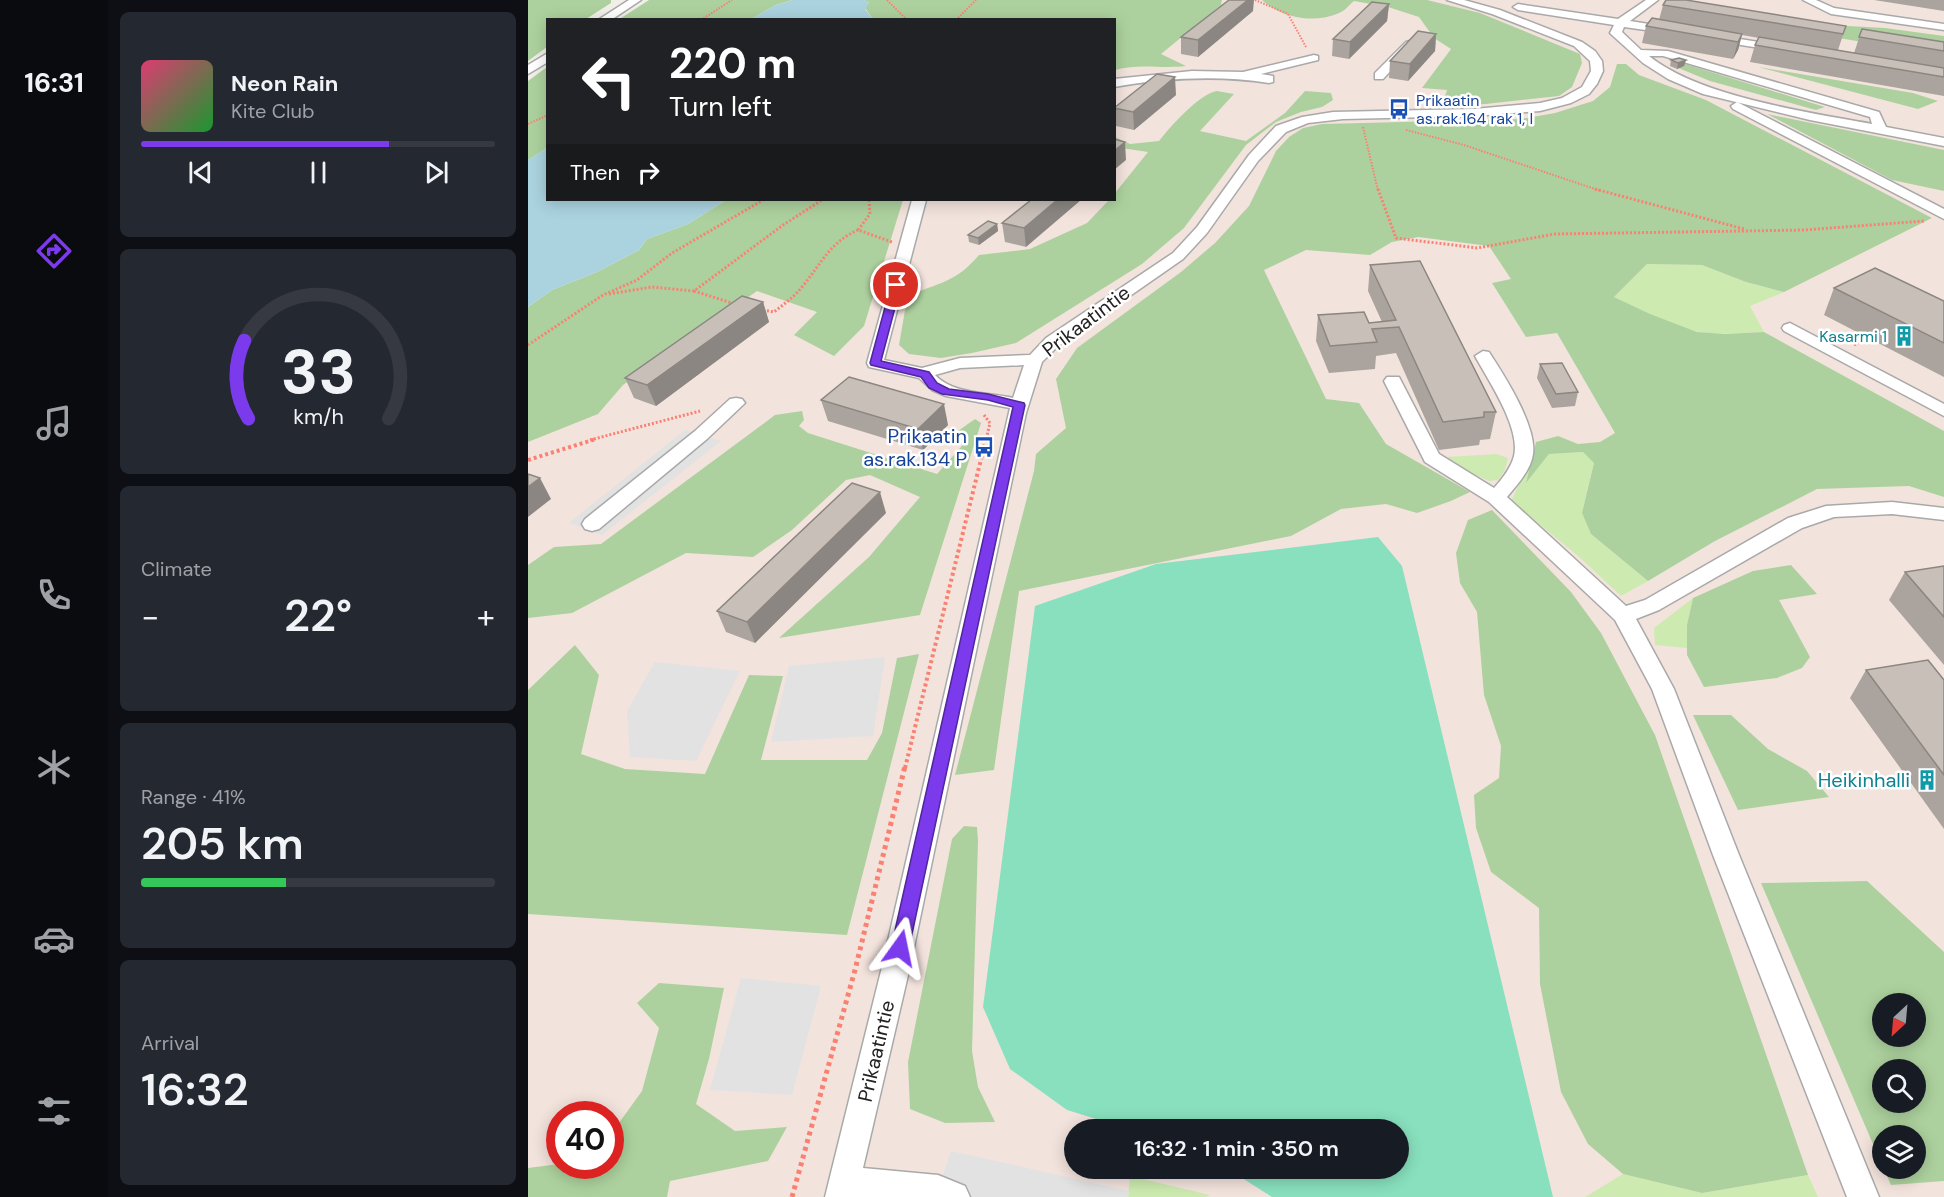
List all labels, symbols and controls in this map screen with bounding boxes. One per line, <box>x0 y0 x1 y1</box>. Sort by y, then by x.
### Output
text: 220 m <box>669 36 796 91</box>
icon: left <box>570 42 648 120</box>
text: 16:31 <box>24 65 84 100</box>
text: Neon Rain <box>231 69 338 98</box>
text: Turn left <box>669 89 772 124</box>
place label: Prikaatin as.rak.164 rak 1, I <box>1416 90 1533 129</box>
bus stop icon: Prikaatin as.rak.164 rak 1, I <box>1387 97 1411 121</box>
text: Kite Club <box>231 98 315 124</box>
icon: previous <box>184 156 217 189</box>
icon: pause <box>302 156 335 189</box>
icon: next <box>420 156 453 189</box>
icon: right <box>632 156 665 189</box>
text: Then <box>570 158 620 187</box>
icon: directions <box>33 230 75 272</box>
pin <box>870 259 921 310</box>
icon: arrive <box>879 268 912 301</box>
street label: Prikaatintie <box>1037 280 1135 362</box>
building icon: Kasarmi 1 <box>1892 324 1916 348</box>
place label: Kasarmi 1 <box>1819 326 1887 347</box>
text: 33 <box>280 331 356 412</box>
icon: music <box>33 402 75 444</box>
text: km/h <box>293 403 343 431</box>
place label: Prikaatin as.rak.134 P <box>863 423 967 472</box>
bus stop icon: Prikaatin as.rak.134 P <box>972 435 996 459</box>
text: Climate <box>141 556 212 582</box>
icon: phone <box>33 574 75 616</box>
text: 22° <box>284 586 352 645</box>
text: − <box>141 595 159 638</box>
text: + <box>477 595 495 638</box>
icon: climate <box>33 746 75 788</box>
place label: Heikinhalli <box>1818 767 1910 793</box>
building icon: Heikinhalli <box>1915 768 1939 792</box>
text: Range · 41% <box>141 784 246 810</box>
text: 205 km <box>141 814 304 873</box>
position arrow <box>868 916 932 980</box>
icon: car <box>33 918 75 960</box>
north arrow <box>1872 993 1926 1047</box>
map controls <box>1872 993 1926 1179</box>
street label: Prikaatintie <box>852 998 900 1104</box>
text: Arrival <box>141 1030 199 1056</box>
button: search <box>1872 1059 1926 1113</box>
text: 16:32 <box>141 1060 249 1119</box>
icon: filters <box>33 1090 75 1132</box>
speed limit sign: 40 <box>546 1101 624 1179</box>
button: layers <box>1872 1125 1926 1179</box>
text: 16:32 · 1 min · 350 m <box>1134 1134 1339 1163</box>

